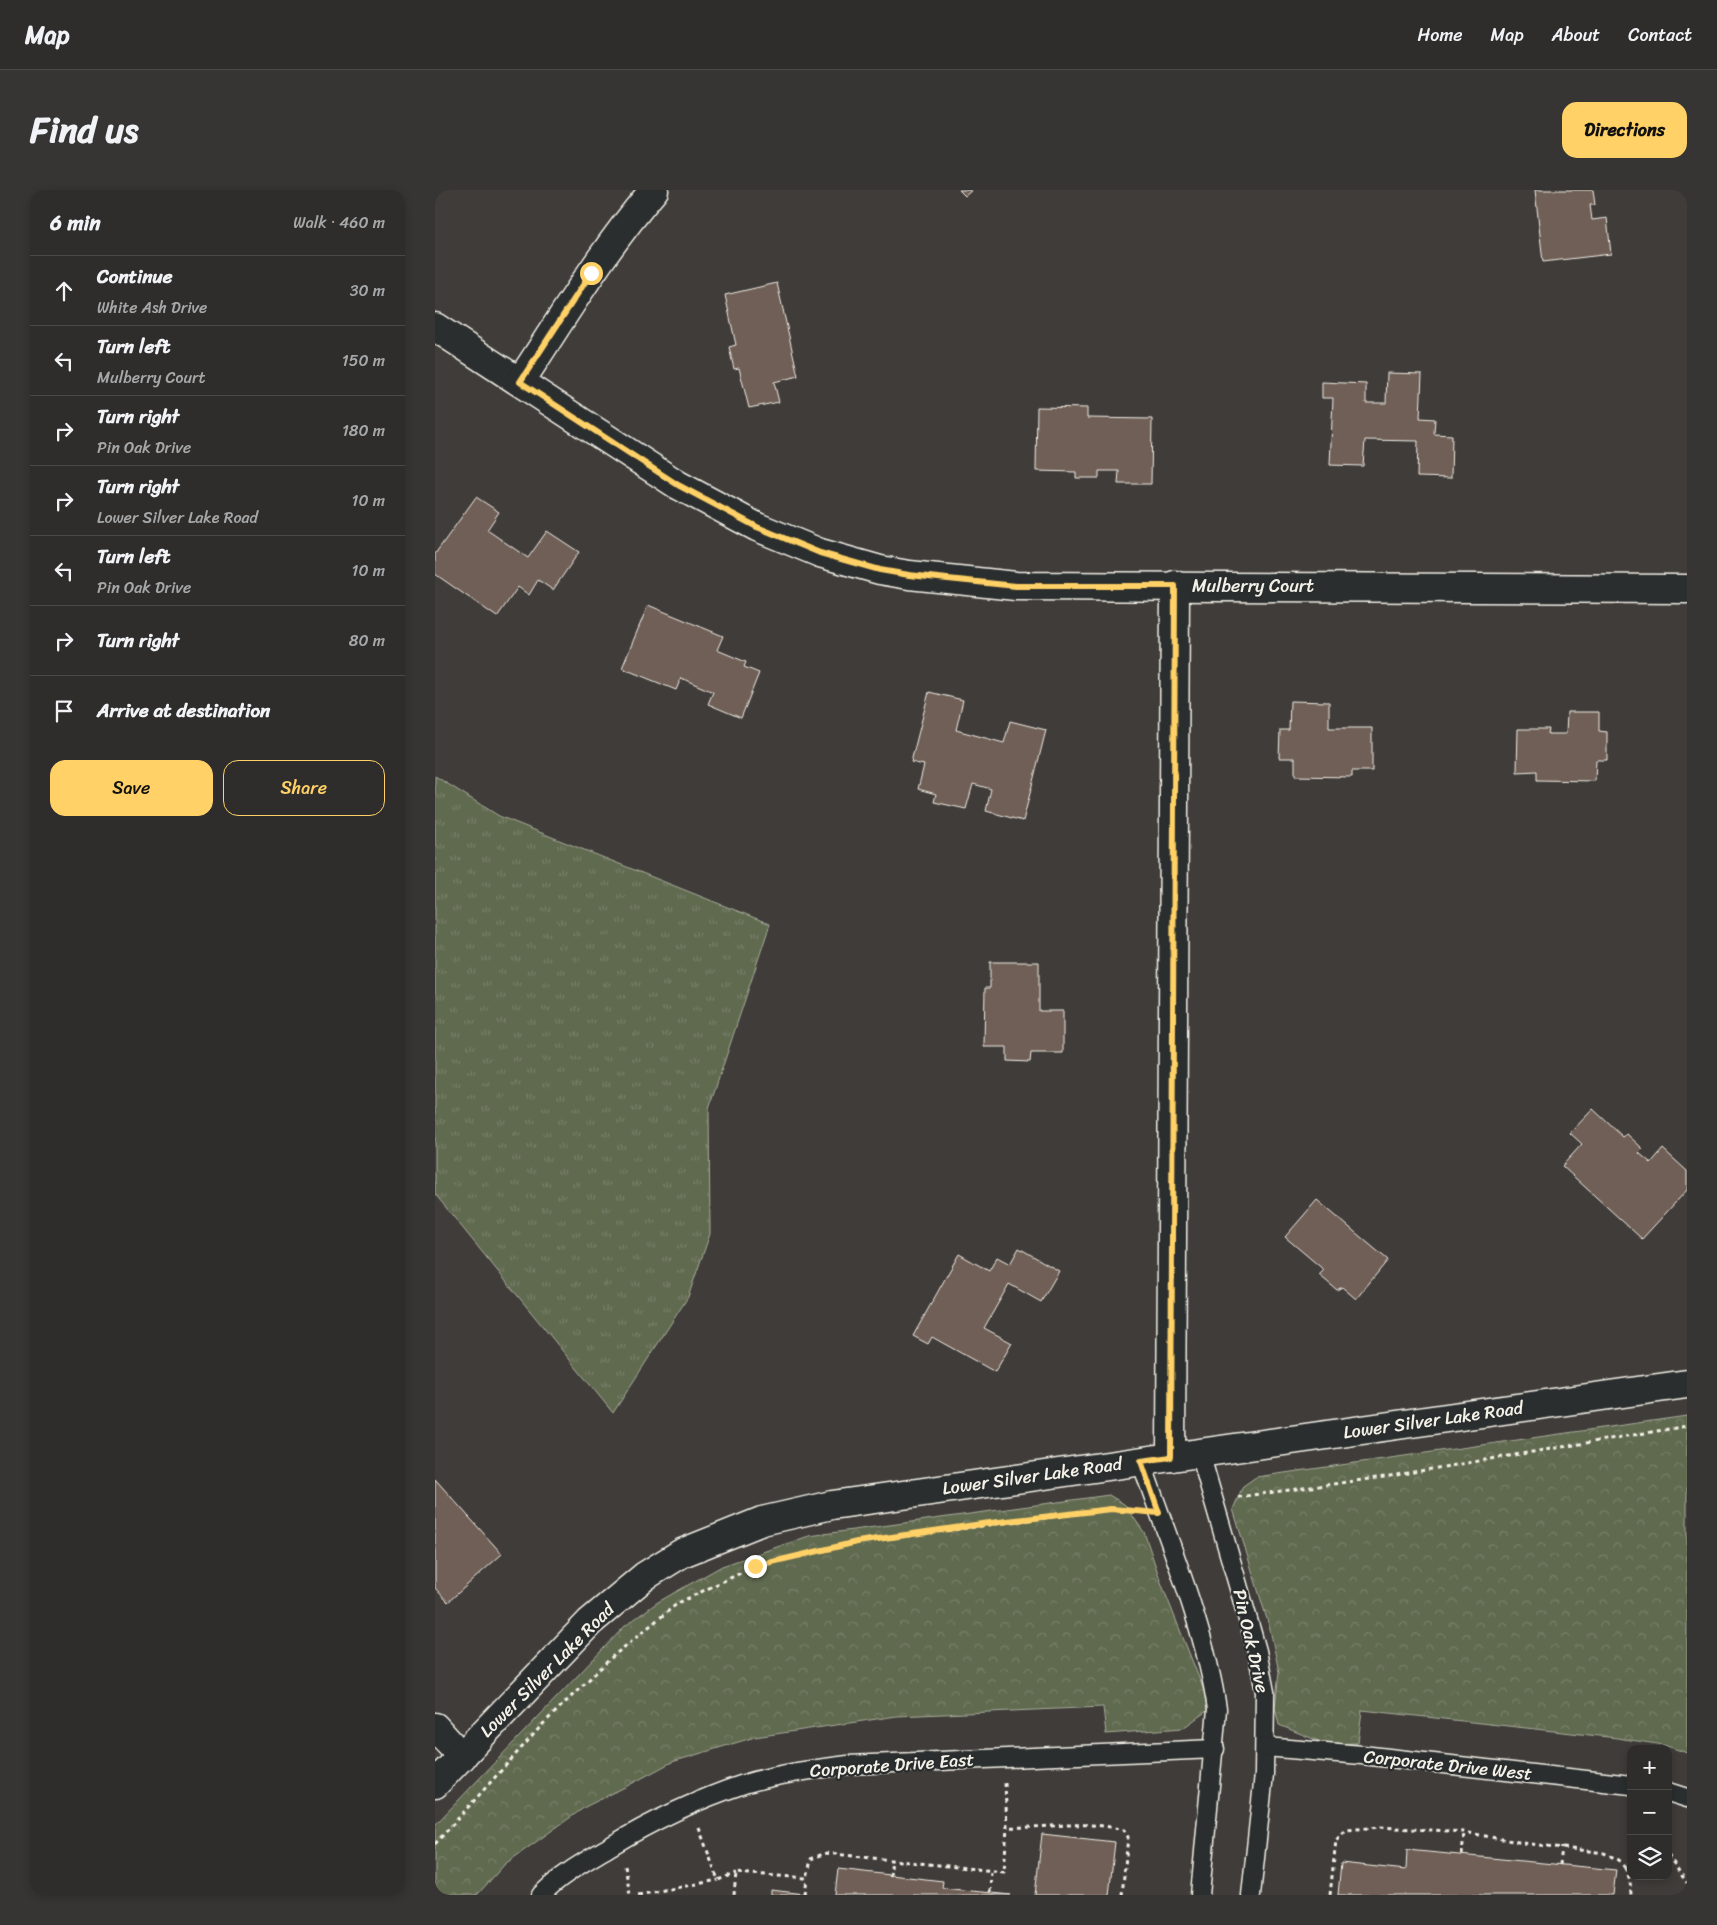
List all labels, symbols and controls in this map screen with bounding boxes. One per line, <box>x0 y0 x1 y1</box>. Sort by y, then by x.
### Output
text: Map <box>25 14 69 56</box>
text: Home <box>1418 19 1463 51</box>
text: Map <box>1491 19 1524 51</box>
text: About <box>1552 19 1600 51</box>
text: Contact <box>1628 19 1692 51</box>
text: Find us <box>30 99 138 161</box>
button: Directions <box>1562 102 1687 158</box>
text: 6 min <box>50 204 101 242</box>
text: Walk · 460 m <box>293 208 385 237</box>
text: Continue <box>97 260 173 293</box>
route start <box>580 262 603 285</box>
text: 30 m <box>350 276 385 305</box>
icon: ahead <box>50 277 78 305</box>
text: White Ash Drive <box>97 293 207 322</box>
text: Turn left <box>97 330 170 363</box>
text: 150 m <box>342 346 385 375</box>
icon: left <box>50 347 78 375</box>
text: Mulberry Court <box>97 363 206 392</box>
text: Turn right <box>97 400 179 433</box>
text: 180 m <box>342 416 385 445</box>
icon: right <box>50 417 78 445</box>
text: Pin Oak Drive <box>97 433 191 462</box>
text: Turn right <box>97 470 179 503</box>
text: 10 m <box>352 486 385 515</box>
icon: right <box>50 487 78 515</box>
text: Lower Silver Lake Road <box>97 503 258 532</box>
text: Turn left <box>97 540 170 573</box>
text: 10 m <box>352 556 385 585</box>
icon: left <box>50 557 78 585</box>
street label: Mulberry Court <box>1192 570 1314 602</box>
text: Pin Oak Drive <box>97 573 191 602</box>
text: Turn right <box>97 624 179 657</box>
text: 80 m <box>349 626 385 655</box>
icon: right <box>50 627 78 655</box>
text: Arrive at destination <box>97 694 270 727</box>
icon: arrive <box>50 697 78 725</box>
button: Save <box>50 760 213 816</box>
button: Share <box>223 760 385 816</box>
street label: Lower Silver Lake Road <box>1341 1391 1526 1448</box>
street label: Lower Silver Lake Road <box>940 1447 1125 1504</box>
route end <box>744 1555 767 1578</box>
street label: Pin Oak Drive <box>1223 1586 1279 1696</box>
street label: Lower Silver Lake Road <box>472 1594 623 1745</box>
street label: Corporate Drive West <box>1362 1740 1534 1790</box>
street label: Corporate Drive East <box>809 1743 975 1787</box>
map controls <box>1627 1745 1672 1880</box>
button: + <box>1627 1745 1672 1790</box>
button: − <box>1627 1790 1672 1835</box>
button: layers <box>1627 1835 1672 1880</box>

